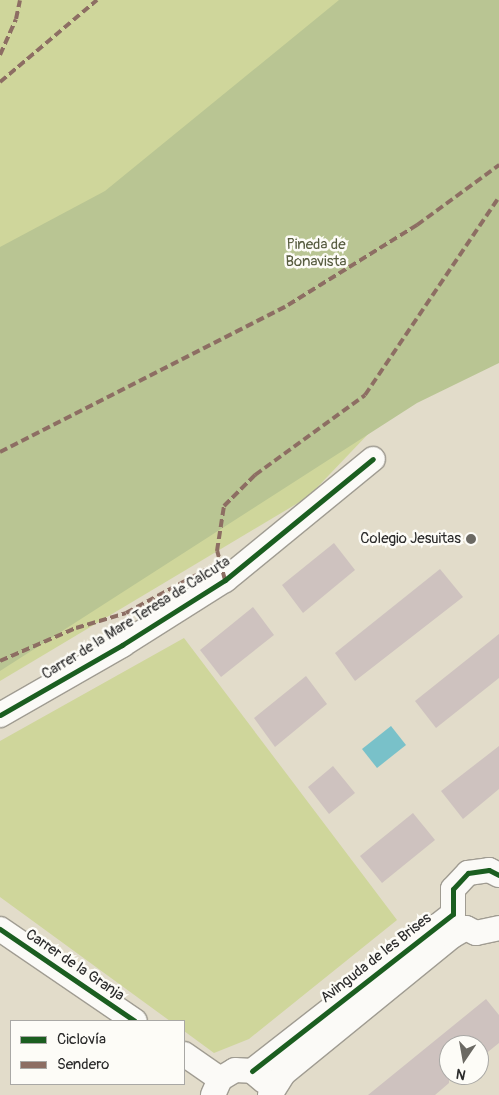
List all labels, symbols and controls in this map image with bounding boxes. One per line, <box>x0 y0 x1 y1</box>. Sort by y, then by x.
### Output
park label: Pineda de Bonavista <box>285 235 347 270</box>
place label: Colegio Jesuitas <box>360 530 461 548</box>
marker: Colegio Jesuitas <box>465 533 477 545</box>
street label: Carrer de la Mare Teresa de Calcuta <box>39 552 233 684</box>
street label: Avinguda de les Brises <box>317 909 435 1007</box>
street label: Carrer de la Granja <box>22 925 128 1005</box>
legend <box>10 1020 185 1085</box>
text: Ciclovía <box>57 1030 106 1049</box>
north arrow <box>439 1035 489 1085</box>
text: Sendero <box>57 1055 109 1074</box>
text: N <box>455 1065 467 1083</box>

